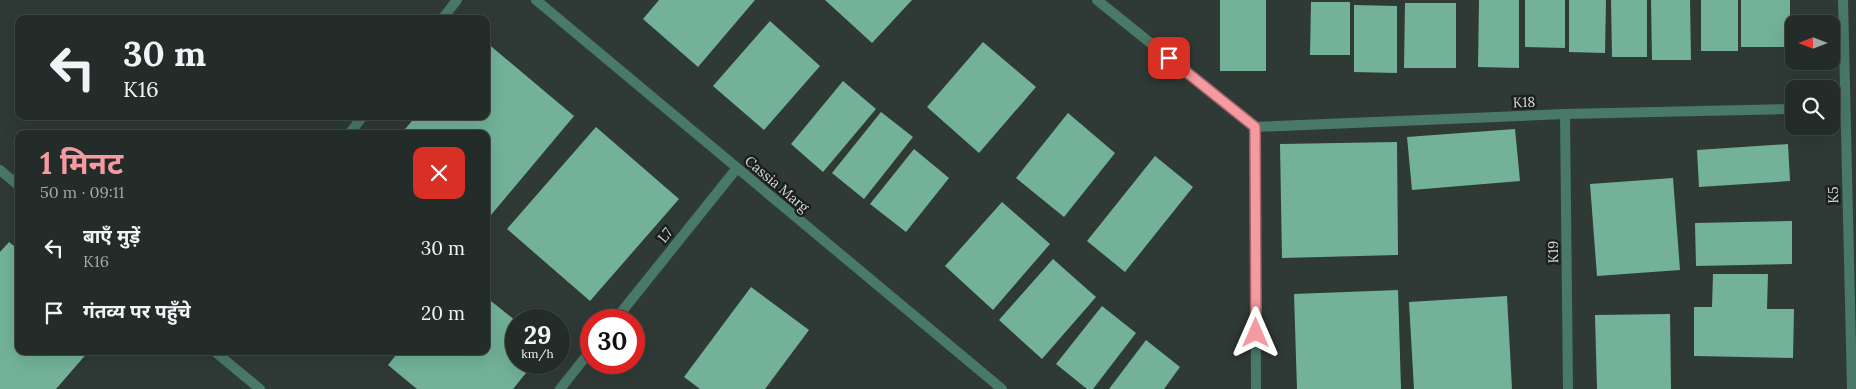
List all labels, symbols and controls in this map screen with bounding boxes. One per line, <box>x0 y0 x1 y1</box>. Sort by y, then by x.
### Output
north arrow <box>1785 15 1840 70</box>
map controls <box>1785 15 1840 135</box>
text: 30 m <box>123 31 206 76</box>
icon: left <box>40 35 105 100</box>
pin <box>1148 37 1190 79</box>
icon: arrive <box>1155 44 1183 72</box>
text: K16 <box>123 75 159 103</box>
button: search <box>1785 80 1840 135</box>
street label: K18 <box>1512 93 1536 111</box>
text: 1 मिनट <box>40 144 123 182</box>
button: close <box>413 147 465 199</box>
street label: Cassia Marg <box>741 152 813 216</box>
text: 50 m · 09:11 <box>40 182 124 202</box>
street label: K5 <box>1824 186 1842 204</box>
street label: L7 <box>654 223 677 246</box>
text: बाएँ मुड़ें <box>83 224 140 248</box>
icon: left <box>40 234 68 262</box>
text: 30 m <box>421 236 465 260</box>
street label: K19 <box>1544 240 1562 264</box>
text: K16 <box>83 251 109 271</box>
icon: arrive <box>40 299 68 327</box>
text: गंतव्य पर पहुँचे <box>83 299 191 323</box>
text: 20 m <box>421 301 465 325</box>
position arrow <box>1229 306 1281 358</box>
speed limit sign: 30 <box>580 309 645 374</box>
text: 29 <box>524 319 551 351</box>
text: km/h <box>521 346 554 361</box>

